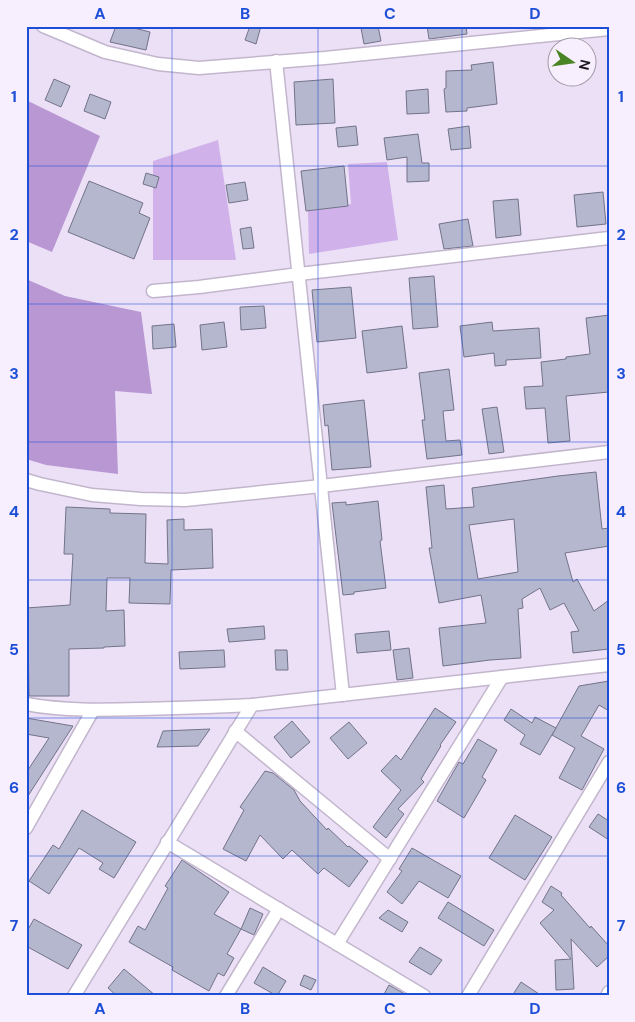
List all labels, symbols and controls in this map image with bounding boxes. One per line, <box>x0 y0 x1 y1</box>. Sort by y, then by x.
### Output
text: A <box>94 3 106 24</box>
text: B <box>240 3 250 24</box>
text: C <box>384 3 396 24</box>
text: D <box>529 3 541 24</box>
north arrow <box>548 38 598 88</box>
text: N <box>575 58 595 72</box>
text: 1 <box>11 86 17 107</box>
text: 1 <box>618 86 624 107</box>
text: 2 <box>9 224 19 245</box>
text: 2 <box>616 224 626 245</box>
text: 3 <box>9 363 19 384</box>
text: 3 <box>616 363 626 384</box>
text: 4 <box>9 501 19 522</box>
text: 4 <box>616 501 626 522</box>
text: 5 <box>9 639 19 660</box>
text: 5 <box>616 639 626 660</box>
text: 6 <box>9 777 19 798</box>
text: 6 <box>616 777 626 798</box>
text: 7 <box>10 915 19 936</box>
text: 7 <box>617 915 626 936</box>
text: A <box>94 998 106 1019</box>
text: B <box>240 998 250 1019</box>
text: C <box>384 998 396 1019</box>
text: D <box>529 998 541 1019</box>

